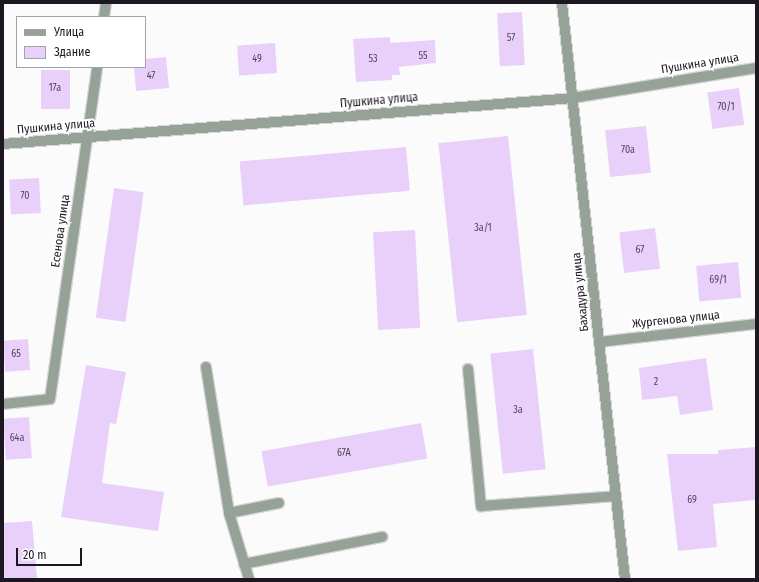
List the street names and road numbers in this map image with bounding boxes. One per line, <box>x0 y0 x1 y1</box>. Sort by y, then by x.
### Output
street label: Пушкина улица <box>660 51 740 77</box>
street label: Пушкина улица <box>339 90 419 112</box>
street label: Пушкина улица <box>16 116 96 138</box>
street label: Есенова улица <box>49 194 73 268</box>
street label: Бахадура улица <box>570 252 592 332</box>
street label: Жургенова улица <box>631 308 721 332</box>

